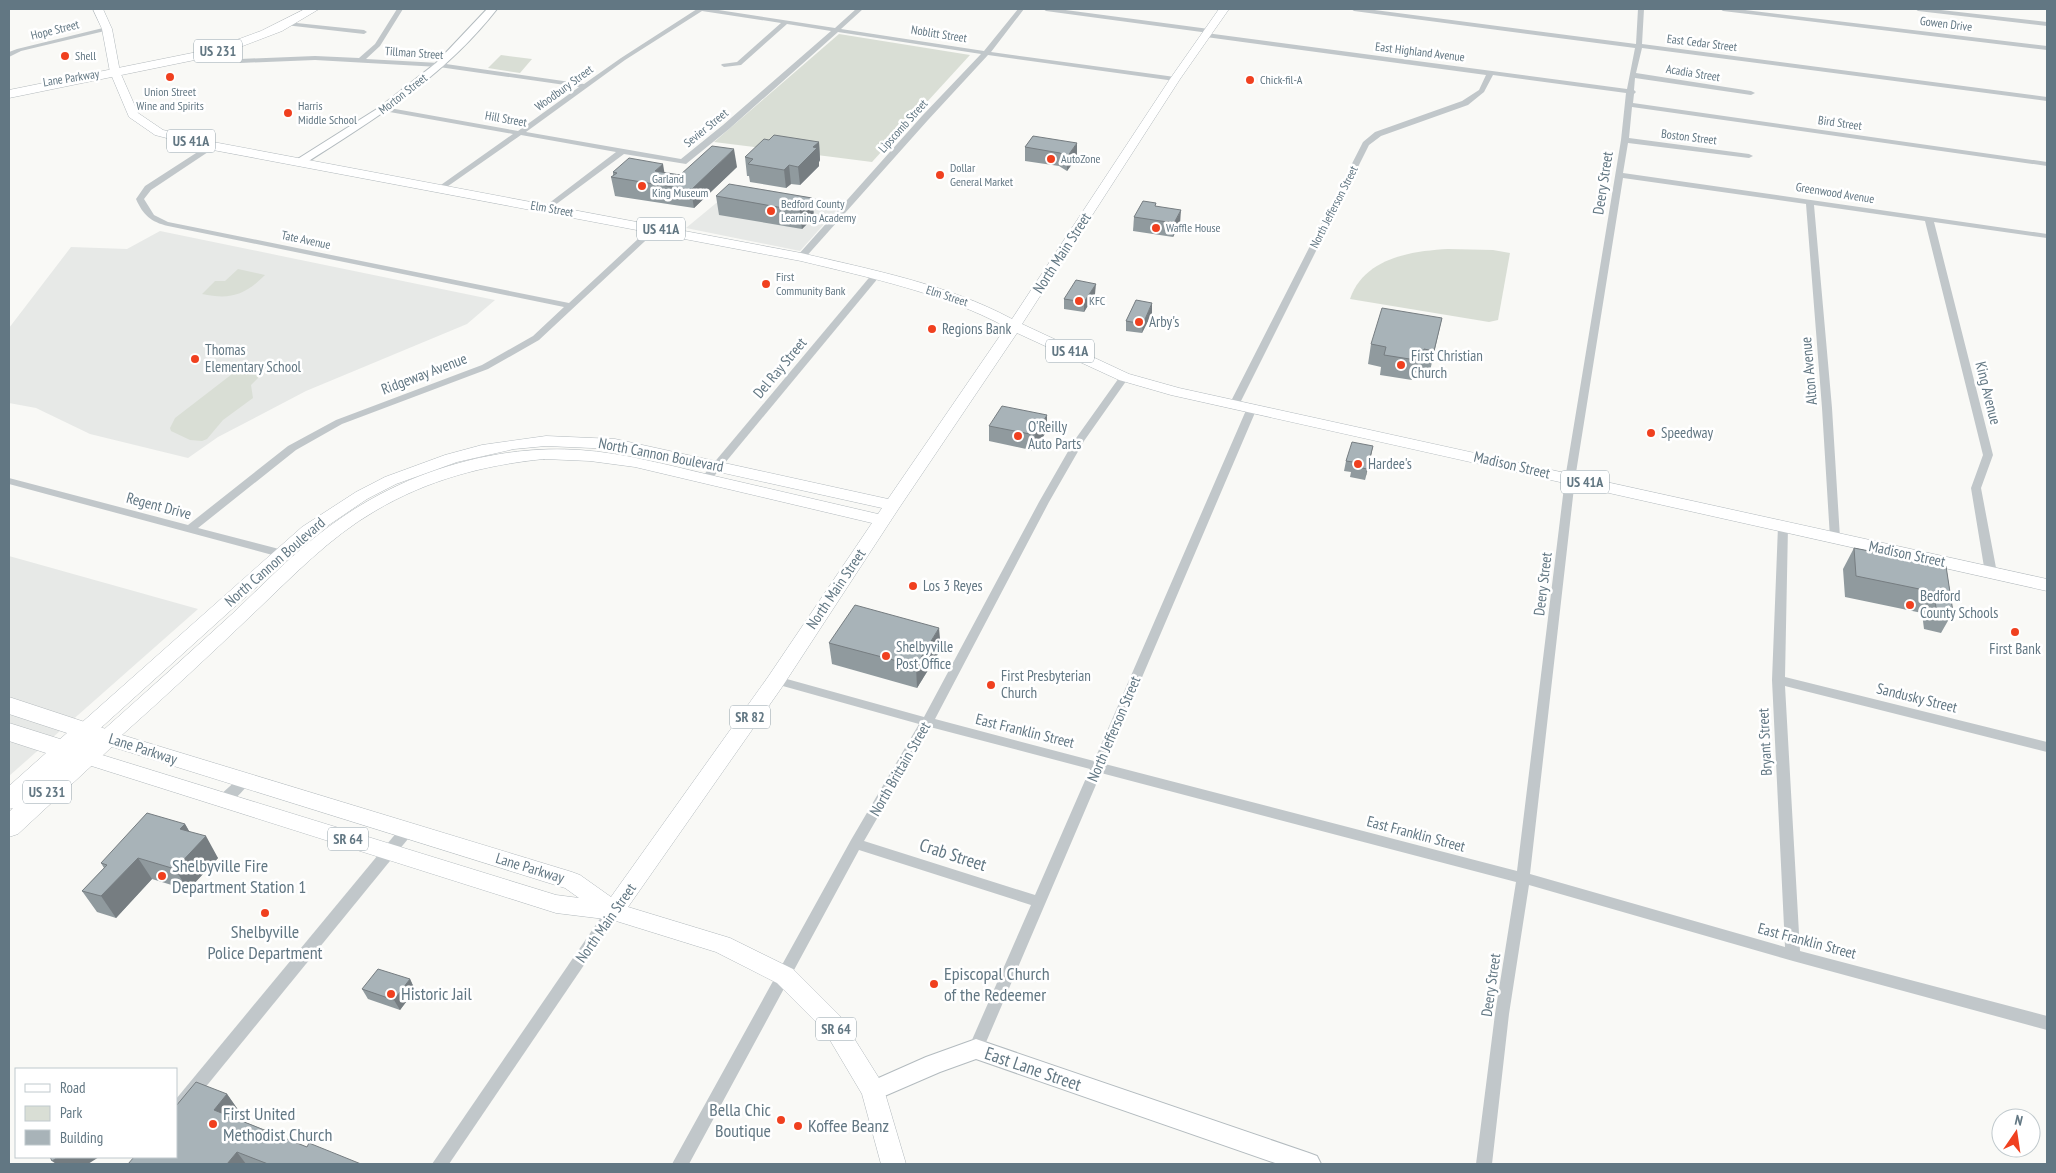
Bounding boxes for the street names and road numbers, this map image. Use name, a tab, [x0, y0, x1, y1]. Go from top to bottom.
street label: Gowen Drive	[1919, 13, 1973, 34]
street label: Hope Street	[29, 16, 81, 43]
street label: Noblitt Street	[910, 22, 969, 45]
street label: East Cedar Street	[1666, 31, 1739, 54]
street label: East Highland Avenue	[1374, 39, 1466, 64]
road number: US 231	[194, 40, 242, 62]
street label: Tillman Street	[384, 43, 445, 62]
street label: Woodbury Street	[532, 61, 596, 114]
street label: Acadia Street	[1665, 61, 1722, 84]
street label: Lane Parkway	[42, 66, 101, 89]
street label: Morton Street	[375, 70, 430, 117]
street label: Lipscomb Street	[875, 95, 931, 155]
street label: Sevier Street	[680, 105, 731, 150]
street label: Hill Street	[484, 107, 529, 130]
street label: Bird Street	[1817, 112, 1864, 133]
street label: Boston Street	[1660, 126, 1718, 147]
road number: US 41A	[167, 130, 215, 152]
street label: Deery Street	[1588, 150, 1617, 216]
street label: North Jefferson Street	[1306, 162, 1361, 250]
street label: Greenwood Avenue	[1795, 179, 1875, 206]
street label: Elm Street	[530, 197, 575, 220]
street label: North Main Street	[1028, 209, 1095, 297]
road number: US 41A	[637, 218, 685, 240]
street label: Tate Avenue	[280, 227, 332, 252]
street label: Elm Street	[924, 282, 971, 310]
street label: Del Ray Street	[749, 333, 810, 402]
street label: Alton Avenue	[1796, 336, 1821, 406]
road number: US 41A	[1046, 340, 1094, 362]
street label: Ridgeway Avenue	[378, 348, 469, 399]
street label: King Avenue	[1971, 359, 2005, 426]
street label: North Cannon Boulevard	[597, 433, 725, 476]
street label: Madison Street	[1472, 447, 1552, 483]
road number: US 41A	[1561, 471, 1609, 494]
street label: Regent Drive	[125, 488, 194, 523]
street label: North Cannon Boulevard	[221, 513, 329, 610]
street label: Madison Street	[1867, 536, 1947, 571]
street label: North Main Street	[802, 545, 869, 632]
street label: Deery Street	[1529, 551, 1556, 617]
street label: North Jefferson Street	[1083, 673, 1144, 785]
street label: Sandusky Street	[1875, 678, 1959, 717]
road number: SR 82	[730, 706, 770, 729]
street label: Bryant Street	[1753, 708, 1776, 776]
street label: East Franklin Street	[974, 709, 1076, 752]
street label: North Brittain Street	[865, 718, 934, 819]
street label: Lane Parkway	[107, 729, 180, 769]
road number: US 231	[23, 780, 71, 804]
street label: East Franklin Street	[1365, 811, 1467, 856]
road number: SR 64	[328, 828, 368, 851]
street label: Crab Street	[917, 833, 990, 876]
street label: Lane Parkway	[494, 848, 567, 887]
street label: North Main Street	[571, 879, 640, 966]
street label: East Franklin Street	[1756, 918, 1858, 963]
street label: Deery Street	[1477, 952, 1504, 1018]
road number: SR 64	[816, 1018, 856, 1040]
street label: East Lane Street	[982, 1041, 1085, 1096]

